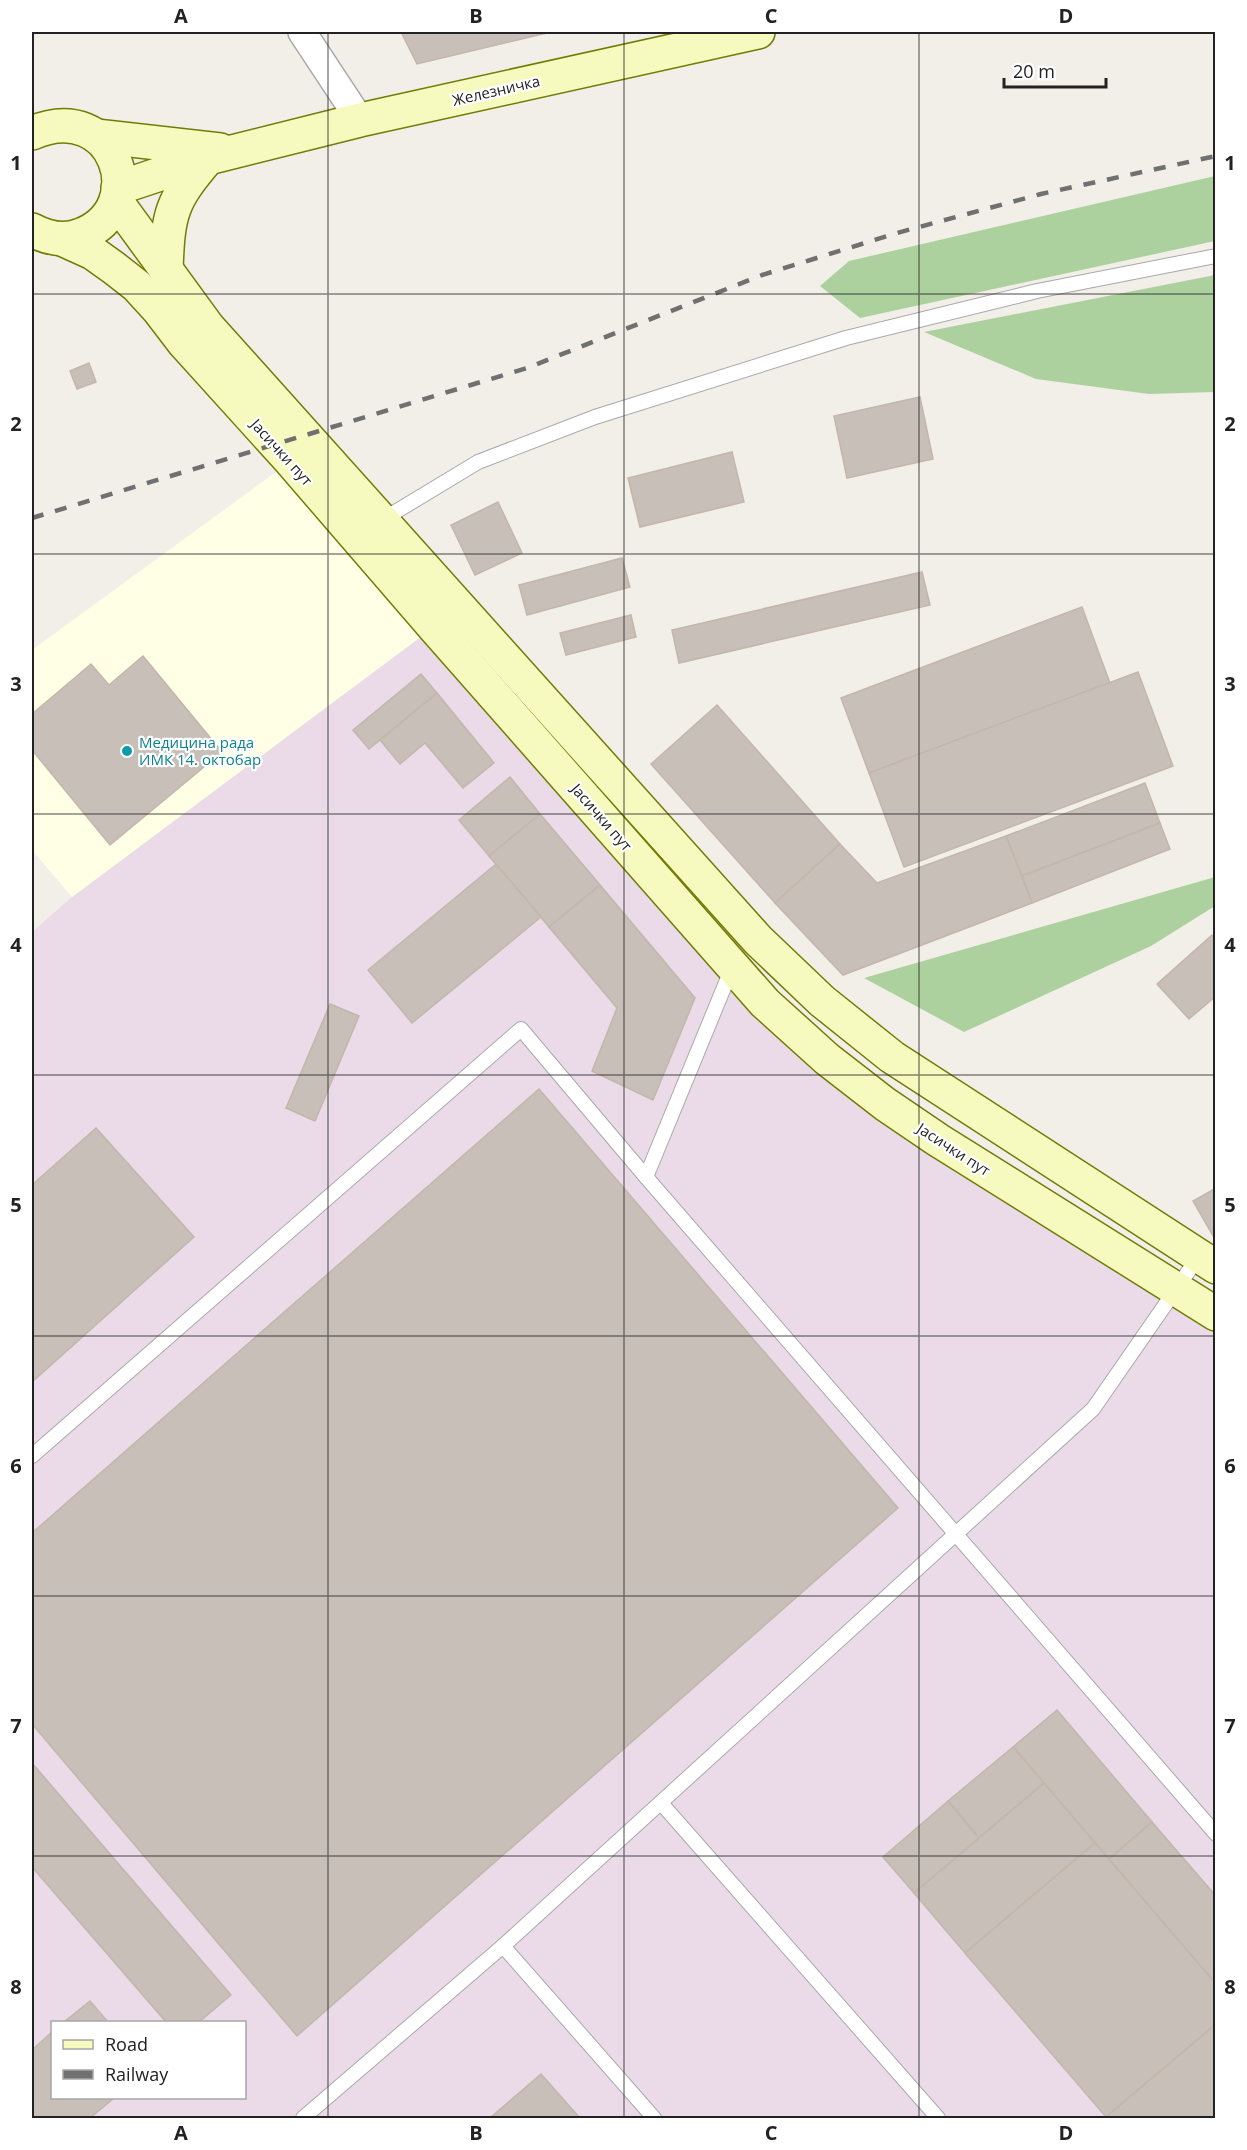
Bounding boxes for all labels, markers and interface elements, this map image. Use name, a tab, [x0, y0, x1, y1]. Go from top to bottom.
text: A	[174, 2, 188, 29]
text: B	[469, 2, 483, 29]
text: C	[765, 2, 778, 29]
text: D	[1059, 2, 1073, 29]
scale bar	[1004, 51, 1106, 89]
text: 20 m	[1013, 59, 1055, 83]
street label: Железничка	[450, 70, 542, 110]
text: 1	[10, 149, 22, 176]
text: 1	[1224, 149, 1236, 176]
text: 2	[10, 410, 22, 437]
text: 2	[1224, 410, 1236, 437]
street label: Јасички пут	[245, 413, 317, 490]
text: 3	[10, 670, 22, 697]
text: 3	[1224, 670, 1236, 697]
place label: Медицина рада ИМК 14. октобар	[139, 732, 261, 769]
marker: Медицина рада ИМК 14. октобар	[120, 744, 134, 758]
street label: Јасички пут	[566, 778, 637, 855]
text: 4	[10, 931, 22, 958]
text: 4	[1224, 931, 1236, 958]
street label: Јасички пут	[912, 1117, 994, 1180]
text: 5	[10, 1191, 22, 1218]
text: 5	[1224, 1191, 1236, 1218]
text: 6	[10, 1452, 22, 1479]
text: 6	[1224, 1452, 1236, 1479]
text: 7	[10, 1712, 22, 1739]
text: 7	[1224, 1712, 1236, 1739]
text: 8	[10, 1973, 22, 2000]
text: 8	[1224, 1973, 1236, 2000]
legend	[51, 2021, 246, 2099]
text: Road	[105, 2032, 148, 2056]
text: Railway	[105, 2062, 169, 2086]
text: A	[174, 2119, 188, 2146]
text: B	[469, 2119, 483, 2146]
text: C	[765, 2119, 778, 2146]
text: D	[1059, 2119, 1073, 2146]

